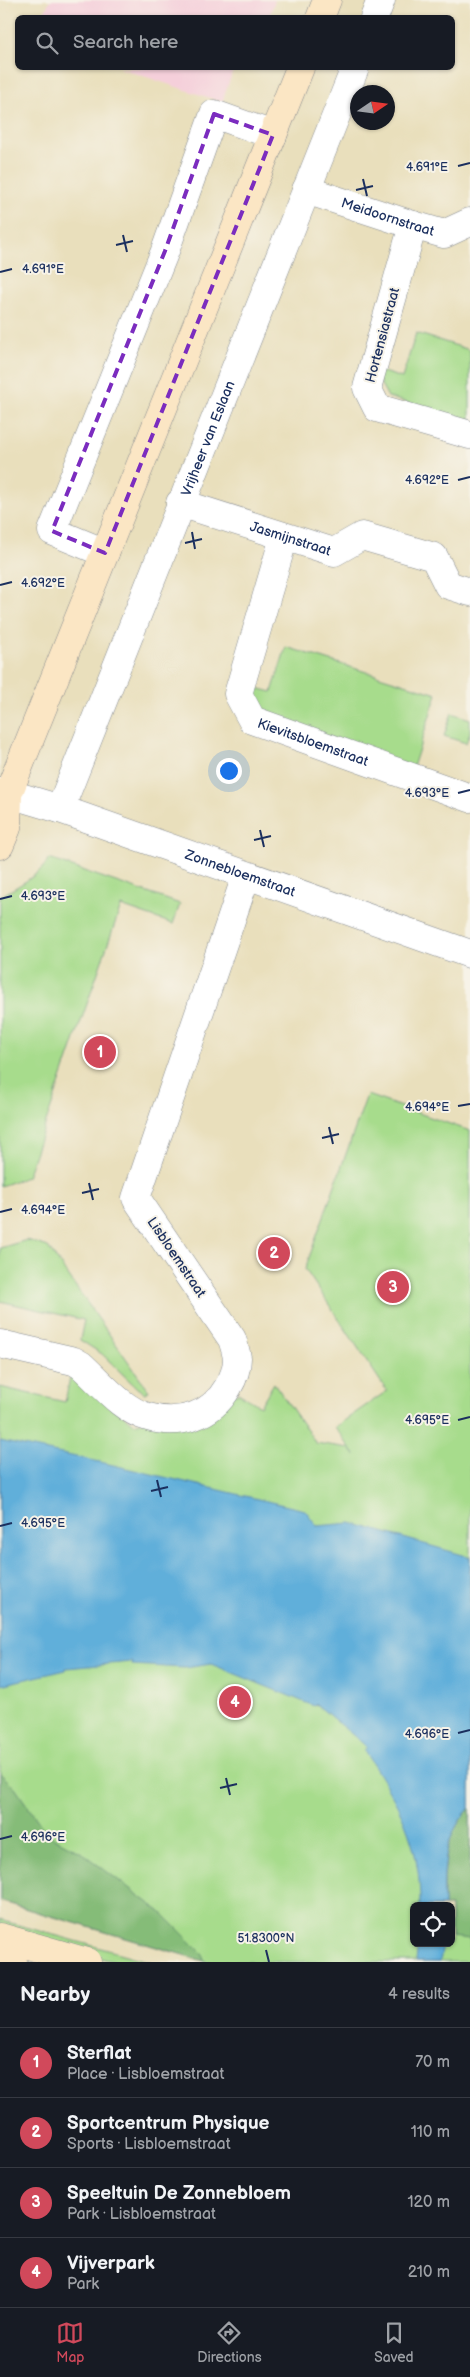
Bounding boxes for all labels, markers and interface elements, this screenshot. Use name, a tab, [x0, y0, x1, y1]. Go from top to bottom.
search box	[15, 15, 455, 70]
icon: search	[33, 29, 61, 57]
text: Search here	[73, 31, 178, 54]
north arrow	[350, 85, 395, 130]
text: 4.691°E	[406, 160, 448, 175]
street label: Meidoornstraat	[339, 194, 437, 240]
text: 4.691°E	[22, 262, 64, 277]
street label: Hortensiastraat	[362, 285, 404, 385]
street label: Vrijheer van Eslaan	[177, 378, 239, 499]
text: 4.692°E	[405, 473, 449, 488]
street label: Jasmijnstraat	[248, 518, 334, 560]
text: 4.692°E	[21, 576, 65, 591]
street label: Kievitsbloemstraat	[255, 715, 371, 770]
your location	[216, 758, 242, 784]
text: 4.693°E	[405, 786, 449, 801]
street label: Zonnebloemstraat	[182, 846, 298, 901]
text: 4.693°E	[21, 889, 65, 904]
pin: 1	[84, 1033, 116, 1071]
text: 4.694°E	[405, 1100, 449, 1115]
text: 4.694°E	[21, 1203, 65, 1218]
street label: Lisbloemstraat	[143, 1214, 210, 1301]
pin: 2	[258, 1234, 290, 1272]
pin: 3	[377, 1268, 409, 1306]
text: 4.695°E	[405, 1413, 449, 1428]
text: 4.695°E	[21, 1516, 65, 1531]
pin: 4	[219, 1683, 251, 1721]
text: 4.696°E	[405, 1727, 449, 1742]
text: 4.696°E	[21, 1830, 65, 1845]
map controls	[410, 1902, 455, 1947]
button: locate	[410, 1902, 455, 1947]
text: 51.8300°N	[238, 1931, 294, 1946]
text: Nearby	[20, 1982, 90, 2007]
text: 4 results	[388, 1985, 450, 2004]
text: Sterflat	[67, 2042, 131, 2065]
text: 1	[33, 2053, 39, 2072]
text: 70 m	[415, 2053, 450, 2072]
text: Place · Lisbloemstraat	[67, 2065, 224, 2084]
text: Sportcentrum Physique	[67, 2112, 270, 2135]
text: 2	[31, 2123, 41, 2142]
text: 110 m	[411, 2123, 450, 2142]
text: Sports · Lisbloemstraat	[67, 2135, 231, 2154]
text: Speeltuin De Zonnebloem	[67, 2182, 291, 2205]
text: 3	[31, 2193, 41, 2212]
text: 120 m	[407, 2193, 450, 2212]
text: Park · Lisbloemstraat	[67, 2205, 216, 2224]
text: Vijverpark	[67, 2252, 155, 2275]
text: 4	[31, 2263, 41, 2282]
text: 210 m	[408, 2263, 450, 2282]
text: Park	[67, 2275, 99, 2294]
tab: Map	[56, 2319, 85, 2366]
tab: Directions	[197, 2319, 262, 2366]
tab: Saved	[374, 2319, 414, 2366]

